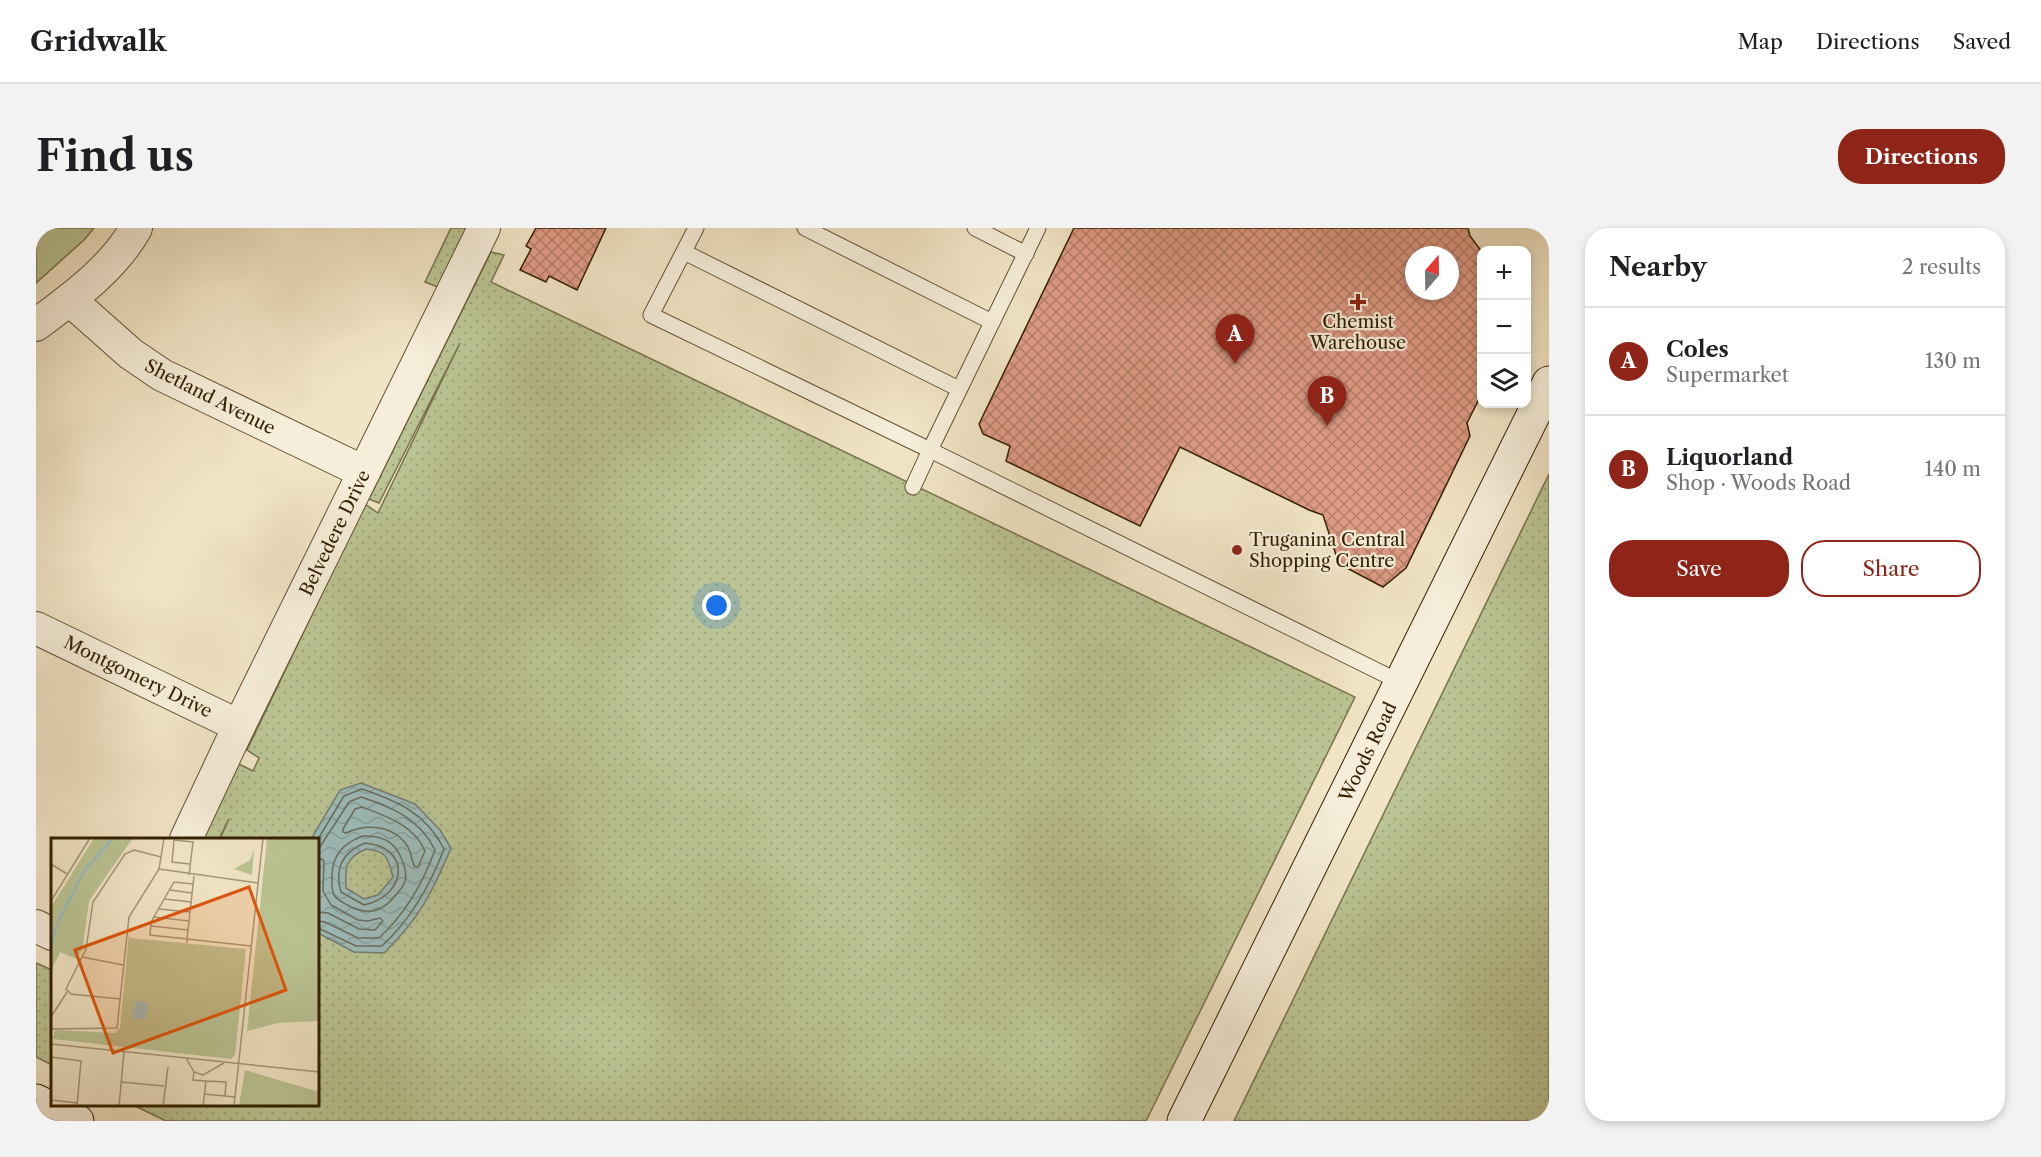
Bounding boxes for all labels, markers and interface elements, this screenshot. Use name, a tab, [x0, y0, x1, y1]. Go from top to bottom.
text: Gridwalk	[30, 24, 166, 58]
text: Map	[1738, 29, 1783, 54]
text: Directions	[1816, 29, 1920, 54]
text: Saved	[1953, 29, 2011, 54]
button: Directions	[1838, 129, 2005, 184]
text: Find us	[36, 130, 194, 182]
north arrow	[1405, 246, 1459, 300]
map controls	[1477, 246, 1531, 408]
button: +	[1477, 246, 1531, 300]
text: Nearby	[1609, 251, 1707, 283]
text: 2 results	[1902, 255, 1981, 279]
marker: Chemist Warehouse	[1351, 295, 1365, 309]
button: −	[1477, 300, 1531, 354]
place label: Chemist Warehouse	[1309, 311, 1406, 354]
pin: A	[1216, 314, 1254, 364]
text: Coles	[1666, 336, 1729, 363]
text: A	[1621, 349, 1636, 373]
text: 130 m	[1925, 349, 1981, 373]
button: layers	[1477, 354, 1531, 408]
street label: Shetland Avenue	[141, 355, 279, 439]
text: Supermarket	[1666, 363, 1789, 387]
pin: B	[1308, 376, 1346, 426]
text: Liquorland	[1666, 444, 1793, 471]
text: B	[1621, 457, 1636, 481]
text: 140 m	[1924, 457, 1981, 481]
street label: Belvedere Drive	[295, 467, 375, 599]
text: Shop · Woods Road	[1666, 471, 1851, 495]
place label: Truganina Central Shopping Centre	[1249, 529, 1405, 572]
button: Save	[1609, 540, 1789, 597]
button: Share	[1801, 540, 1981, 597]
marker: Truganina Central Shopping Centre	[1230, 543, 1244, 557]
your location	[702, 591, 731, 620]
street label: Montgomery Drive	[60, 632, 216, 722]
street label: Woods Road	[1334, 698, 1402, 806]
inset map	[51, 838, 320, 1106]

